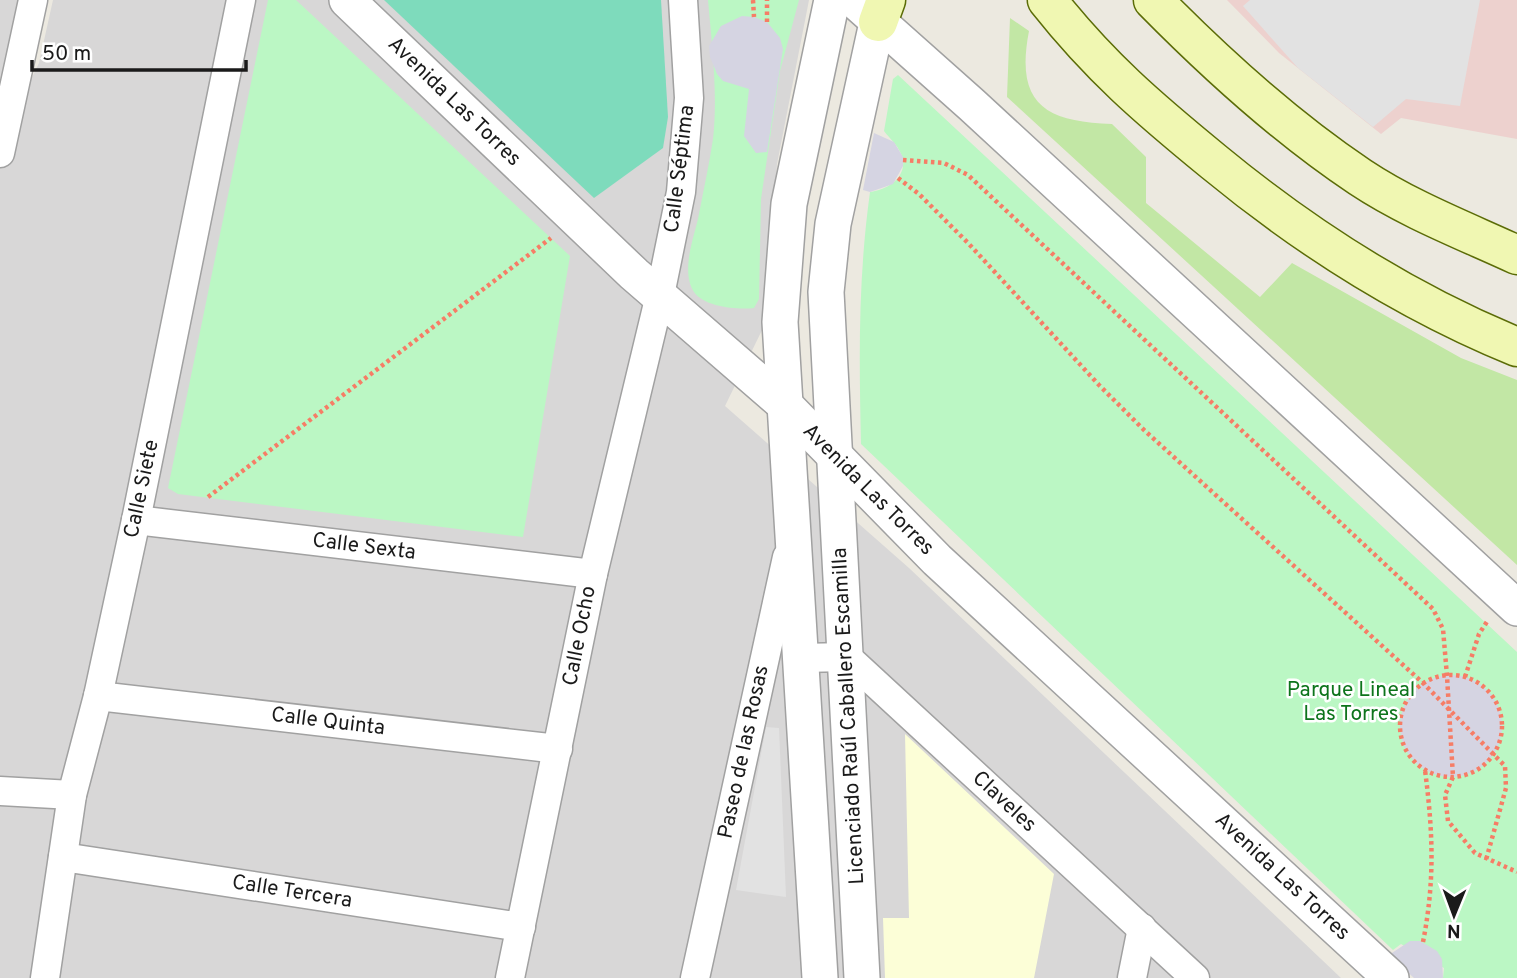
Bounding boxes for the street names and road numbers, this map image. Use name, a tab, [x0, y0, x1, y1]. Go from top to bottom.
street label: Avenida Las Torres	[381, 31, 527, 173]
street label: Calle Séptima	[659, 103, 701, 235]
street label: Avenida Las Torres	[796, 418, 940, 562]
street label: Calle Siete	[118, 437, 166, 541]
street label: Calle Sexta	[311, 527, 417, 567]
street label: Licenciado Raúl Caballero Escamilla	[827, 547, 871, 885]
street label: Calle Ocho	[557, 584, 603, 688]
street label: Paseo de las Rosas	[712, 663, 776, 841]
street label: Calle Quinta	[269, 702, 387, 742]
street label: Claveles	[966, 765, 1042, 839]
street label: Avenida Las Torres	[1209, 807, 1355, 947]
street label: Calle Tercera	[230, 869, 354, 915]

